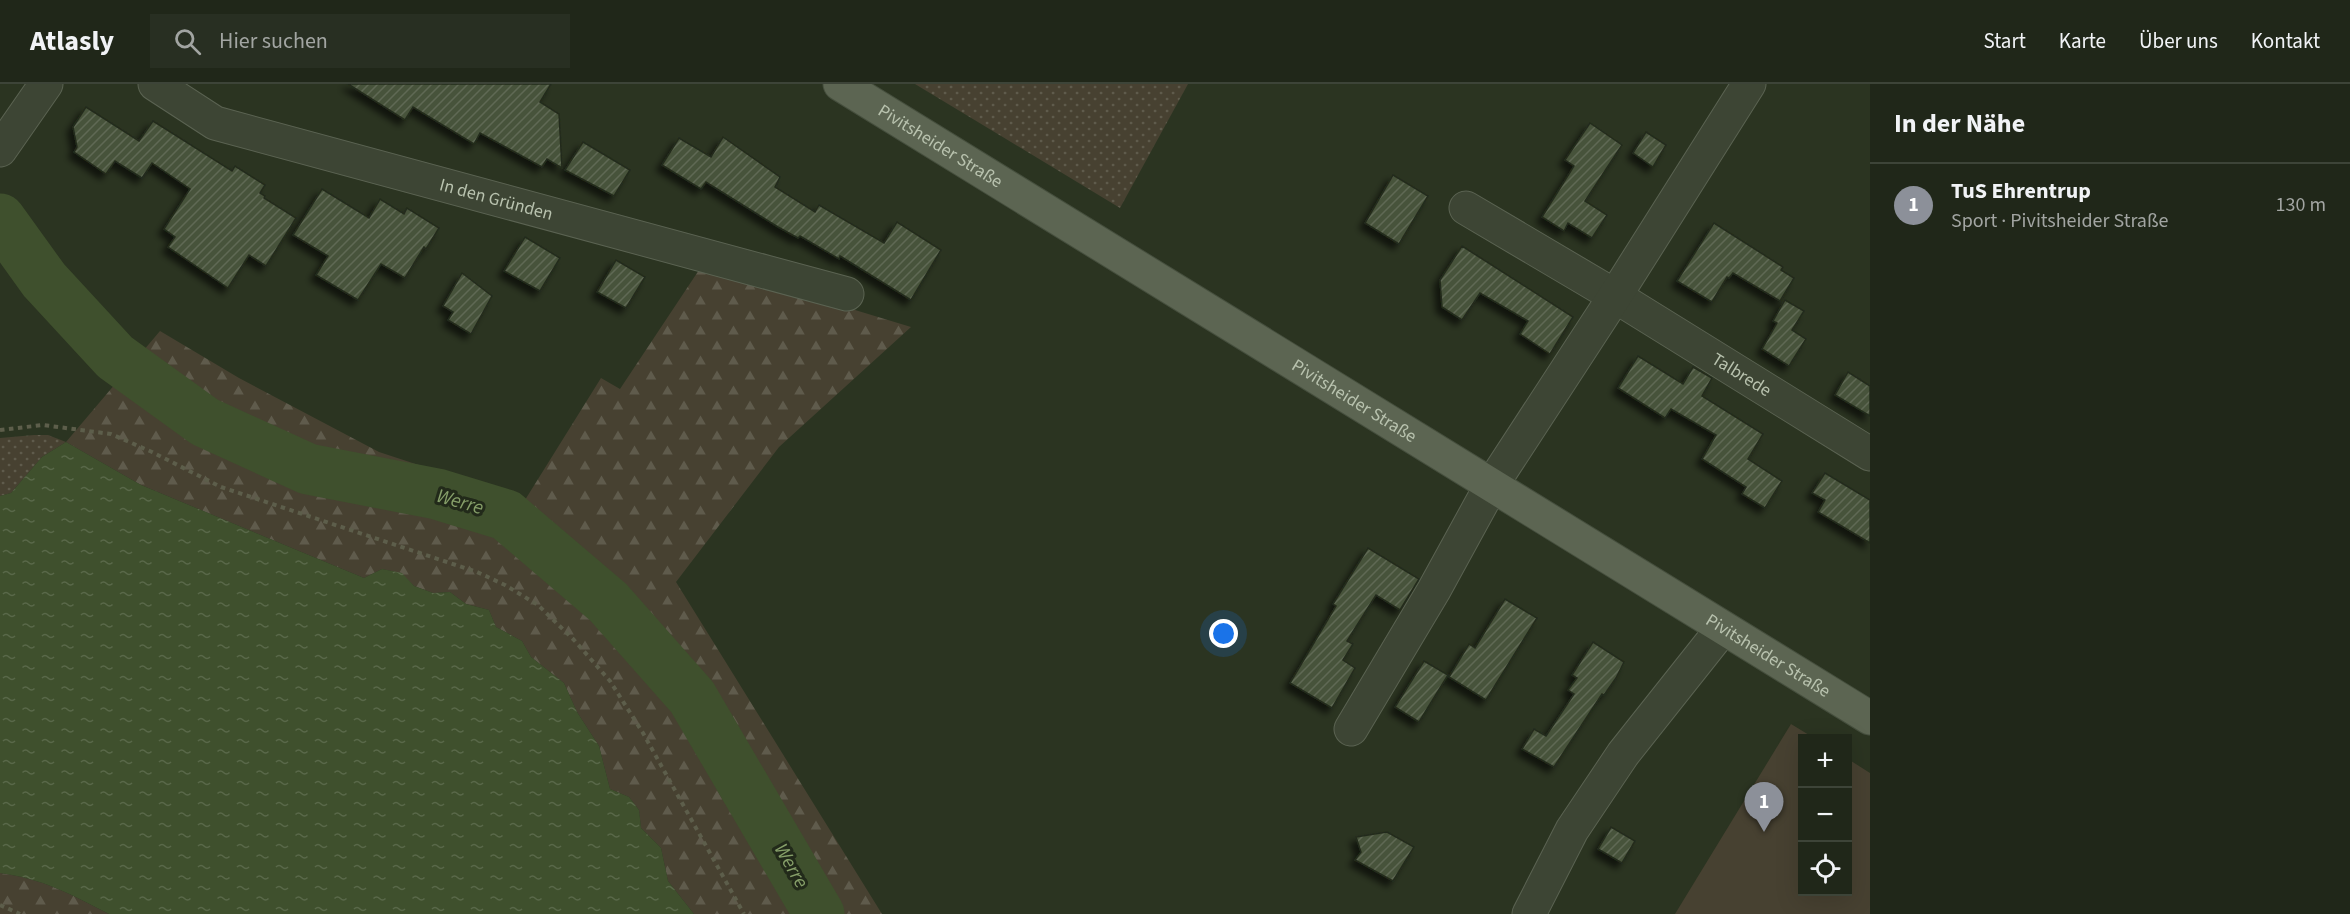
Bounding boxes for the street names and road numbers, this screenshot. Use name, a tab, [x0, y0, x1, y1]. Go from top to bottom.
street label: Pivitsheider Straße	[873, 98, 1008, 194]
street label: In den Gründen	[437, 172, 556, 226]
street label: Talbrede	[1707, 346, 1776, 402]
street label: Pivitsheider Straße	[1287, 353, 1422, 449]
street label: Pivitsheider Straße	[1701, 607, 1835, 703]

